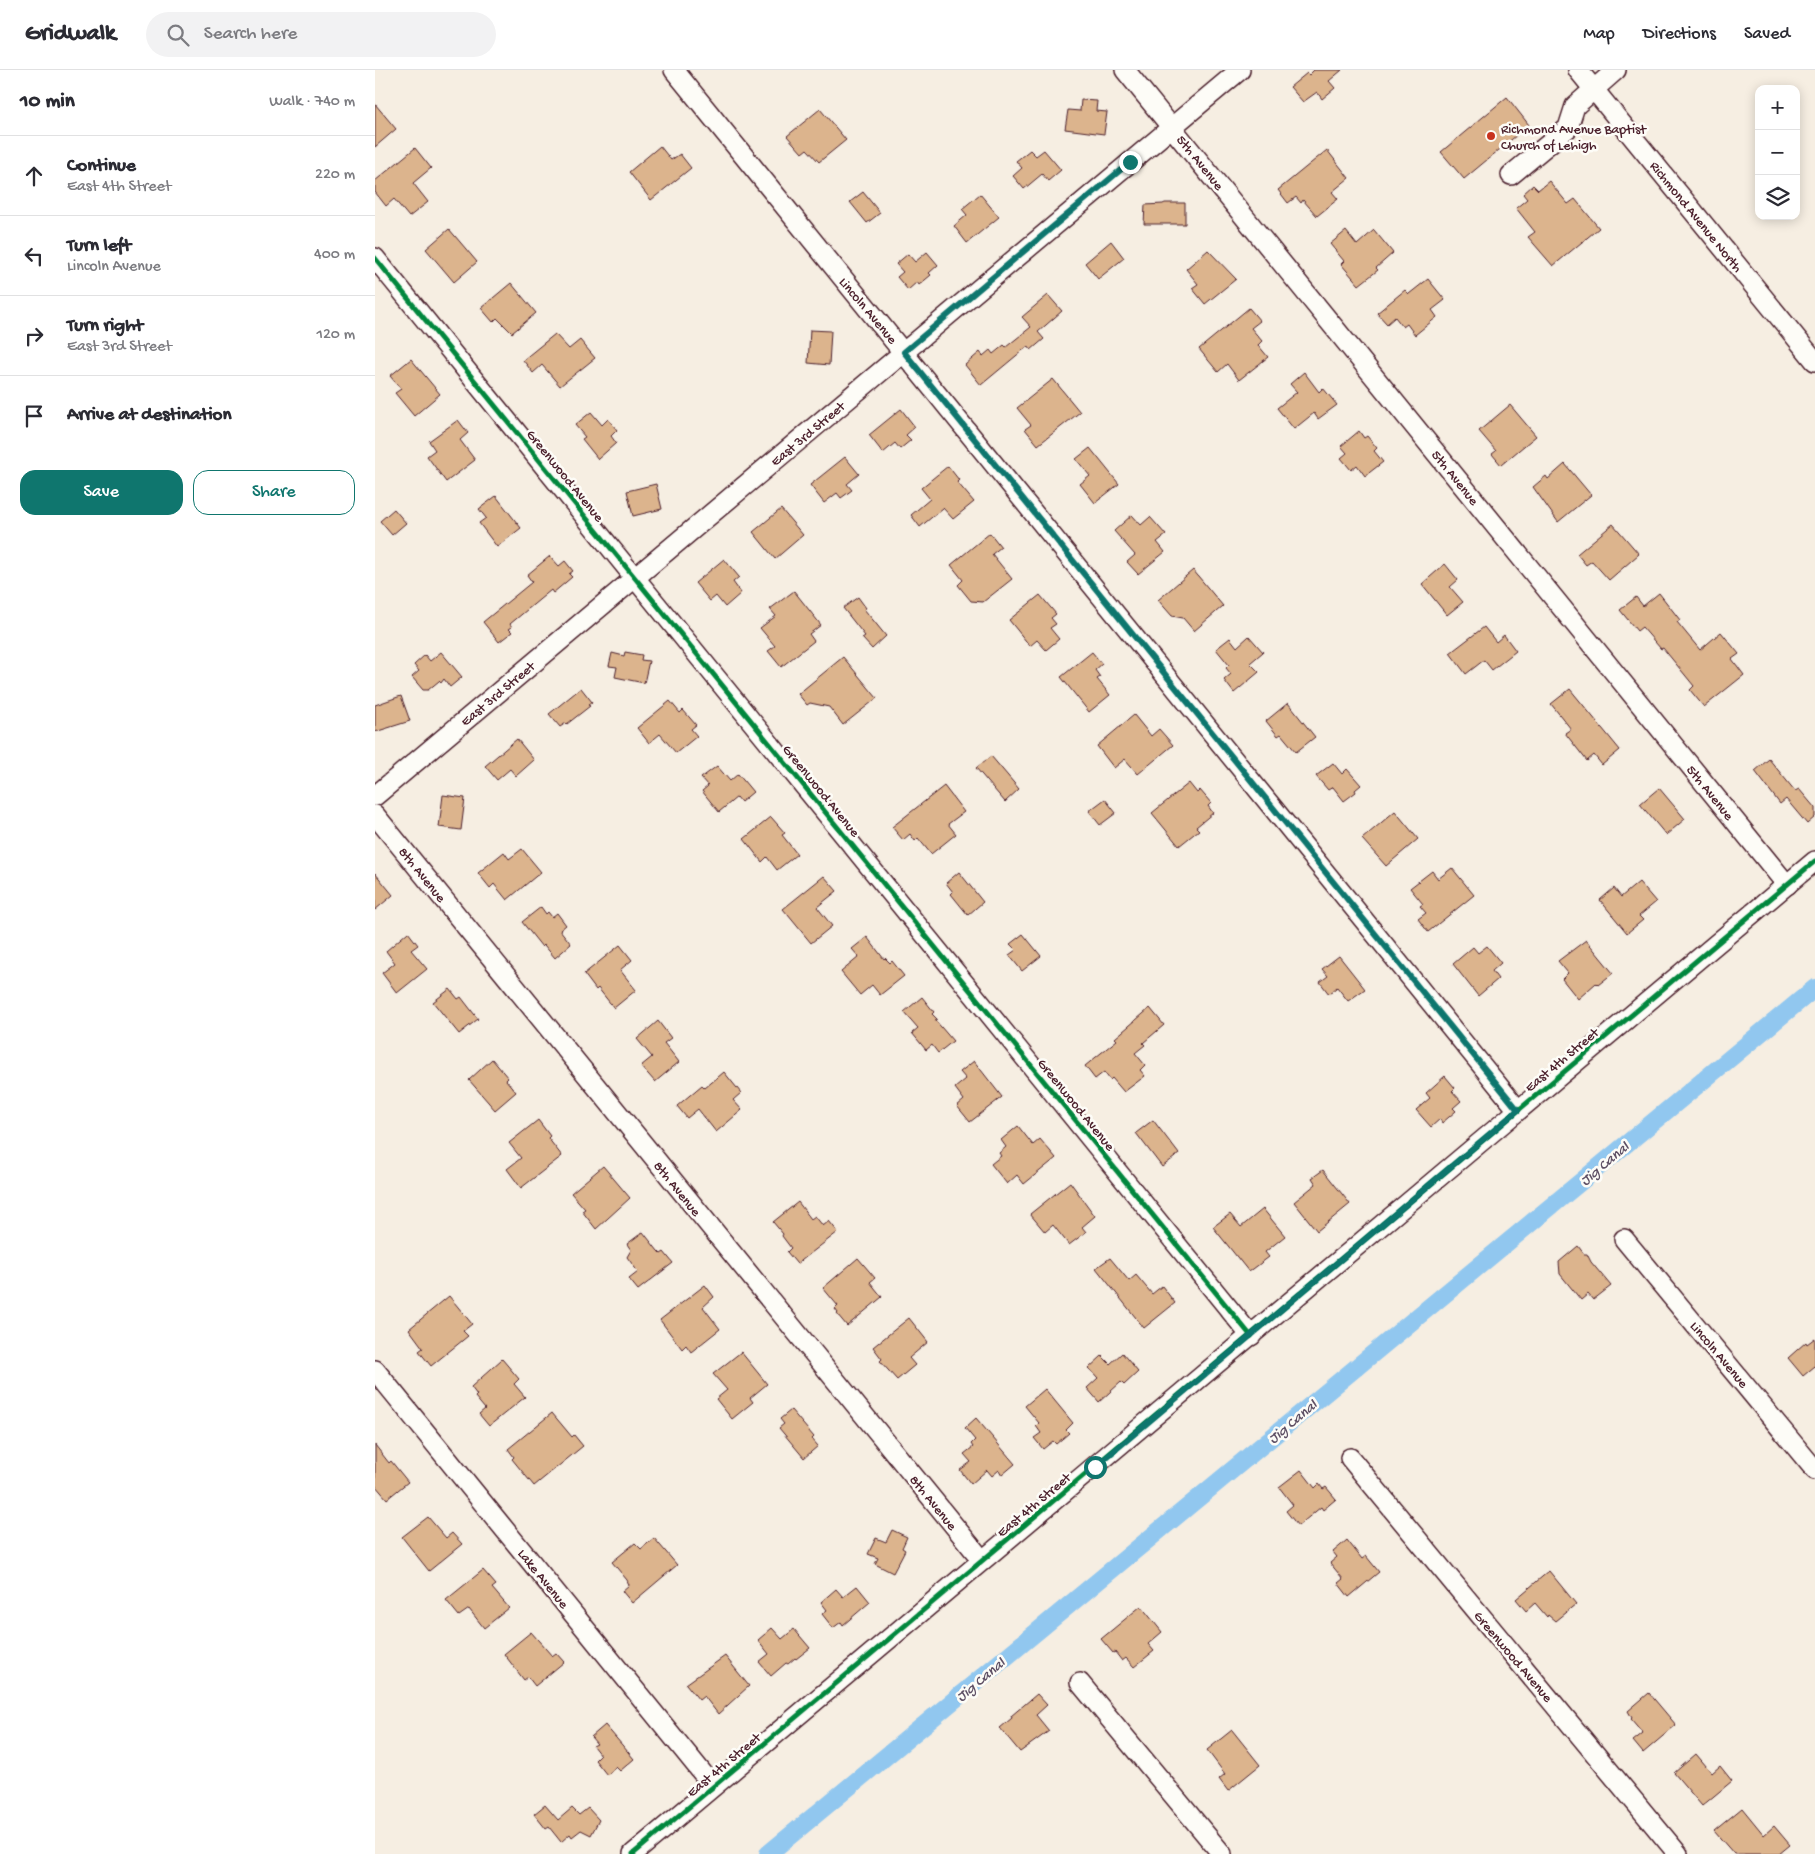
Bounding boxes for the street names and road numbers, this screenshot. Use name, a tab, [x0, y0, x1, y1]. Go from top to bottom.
street label: 5th Avenue	[1172, 133, 1227, 195]
street label: Richmond Avenue North	[1645, 159, 1745, 277]
street label: Lincoln Avenue	[834, 275, 900, 349]
street label: East 3rd Street	[768, 398, 850, 471]
street label: Greenwood Avenue	[522, 427, 607, 527]
street label: 5th Avenue	[1427, 448, 1482, 510]
street label: East 3rd Street	[458, 658, 540, 731]
street label: Greenwood Avenue	[778, 742, 863, 842]
street label: 5th Avenue	[1682, 763, 1737, 825]
street label: 8th Avenue	[394, 844, 449, 907]
street label: East 4th Street	[1522, 1024, 1604, 1097]
street label: Greenwood Avenue	[1033, 1056, 1118, 1156]
street label: 8th Avenue	[649, 1158, 704, 1221]
street label: Lincoln Avenue	[1685, 1319, 1751, 1393]
street label: East 4th Street	[994, 1469, 1076, 1542]
street label: 8th Avenue	[905, 1472, 960, 1535]
street label: Lake Avenue	[513, 1546, 572, 1613]
street label: Greenwood Avenue	[1469, 1609, 1556, 1707]
street label: East 4th Street	[684, 1729, 766, 1802]

